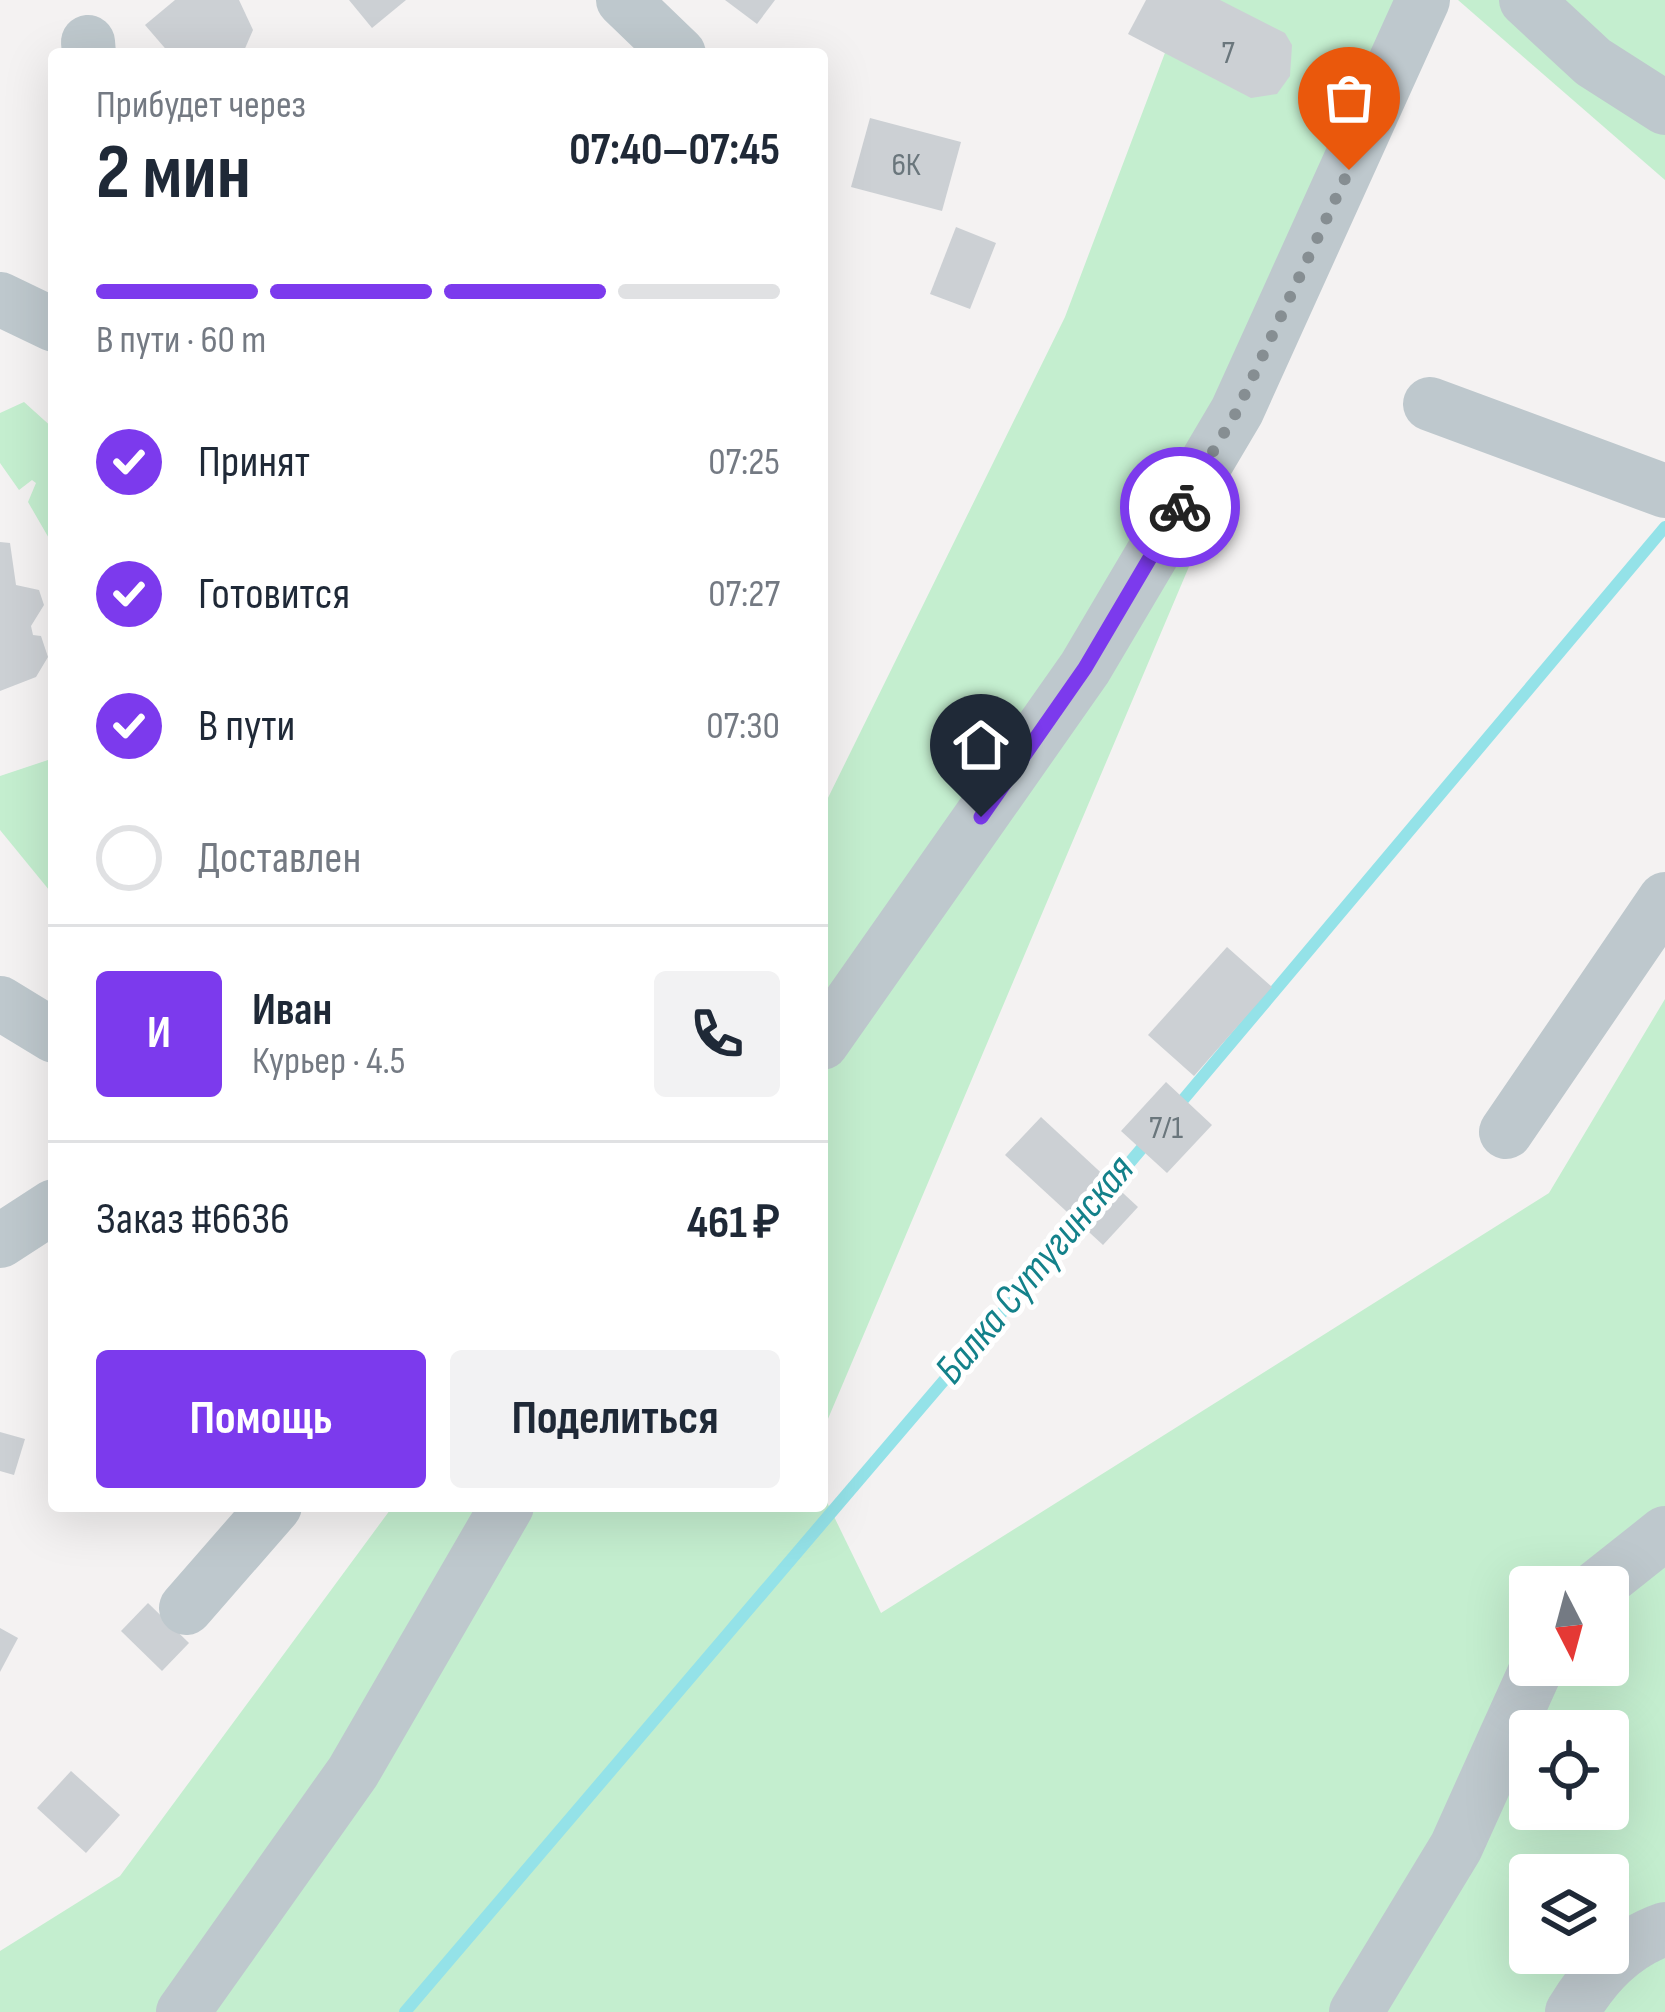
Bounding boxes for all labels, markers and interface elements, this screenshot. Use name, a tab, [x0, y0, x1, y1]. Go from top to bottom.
house number: 7	[1221, 33, 1235, 73]
pin	[1298, 47, 1400, 170]
icon: bag	[1316, 65, 1382, 131]
text: Прибудет через	[96, 82, 306, 129]
text: 07:40–07:45	[569, 123, 780, 178]
text: 2 мин	[96, 127, 251, 220]
house number: 6К	[891, 145, 921, 185]
text: В пути · 60 m	[96, 317, 266, 364]
icon: check	[96, 429, 162, 495]
text: Принят	[198, 435, 310, 490]
text: 07:25	[708, 439, 780, 486]
courier	[1120, 447, 1240, 567]
icon: bike	[1147, 474, 1213, 540]
icon: check	[96, 561, 162, 627]
text: Готовится	[198, 567, 350, 622]
text: 07:27	[708, 571, 780, 618]
icon: check	[96, 693, 162, 759]
pin	[930, 694, 1032, 817]
text: В пути	[198, 699, 295, 754]
text: 07:30	[706, 703, 780, 750]
icon: home	[948, 712, 1014, 778]
text: Доставлен	[198, 831, 361, 886]
button: phone	[654, 971, 780, 1097]
text: Иван	[252, 983, 332, 1038]
text: И	[147, 1006, 171, 1061]
text: Курьер · 4.5	[252, 1038, 405, 1085]
house number: 7/1	[1149, 1108, 1184, 1148]
water label: Балка Сутугинская	[925, 1145, 1145, 1395]
text: Заказ #6636	[96, 1192, 290, 1247]
text: 461 ₽	[687, 1196, 780, 1251]
button: Помощь	[96, 1350, 426, 1488]
button: Поделиться	[450, 1350, 780, 1488]
north arrow	[1509, 1566, 1629, 1686]
map controls	[1509, 1566, 1629, 1974]
button: locate	[1509, 1710, 1629, 1830]
button: layers	[1509, 1854, 1629, 1974]

